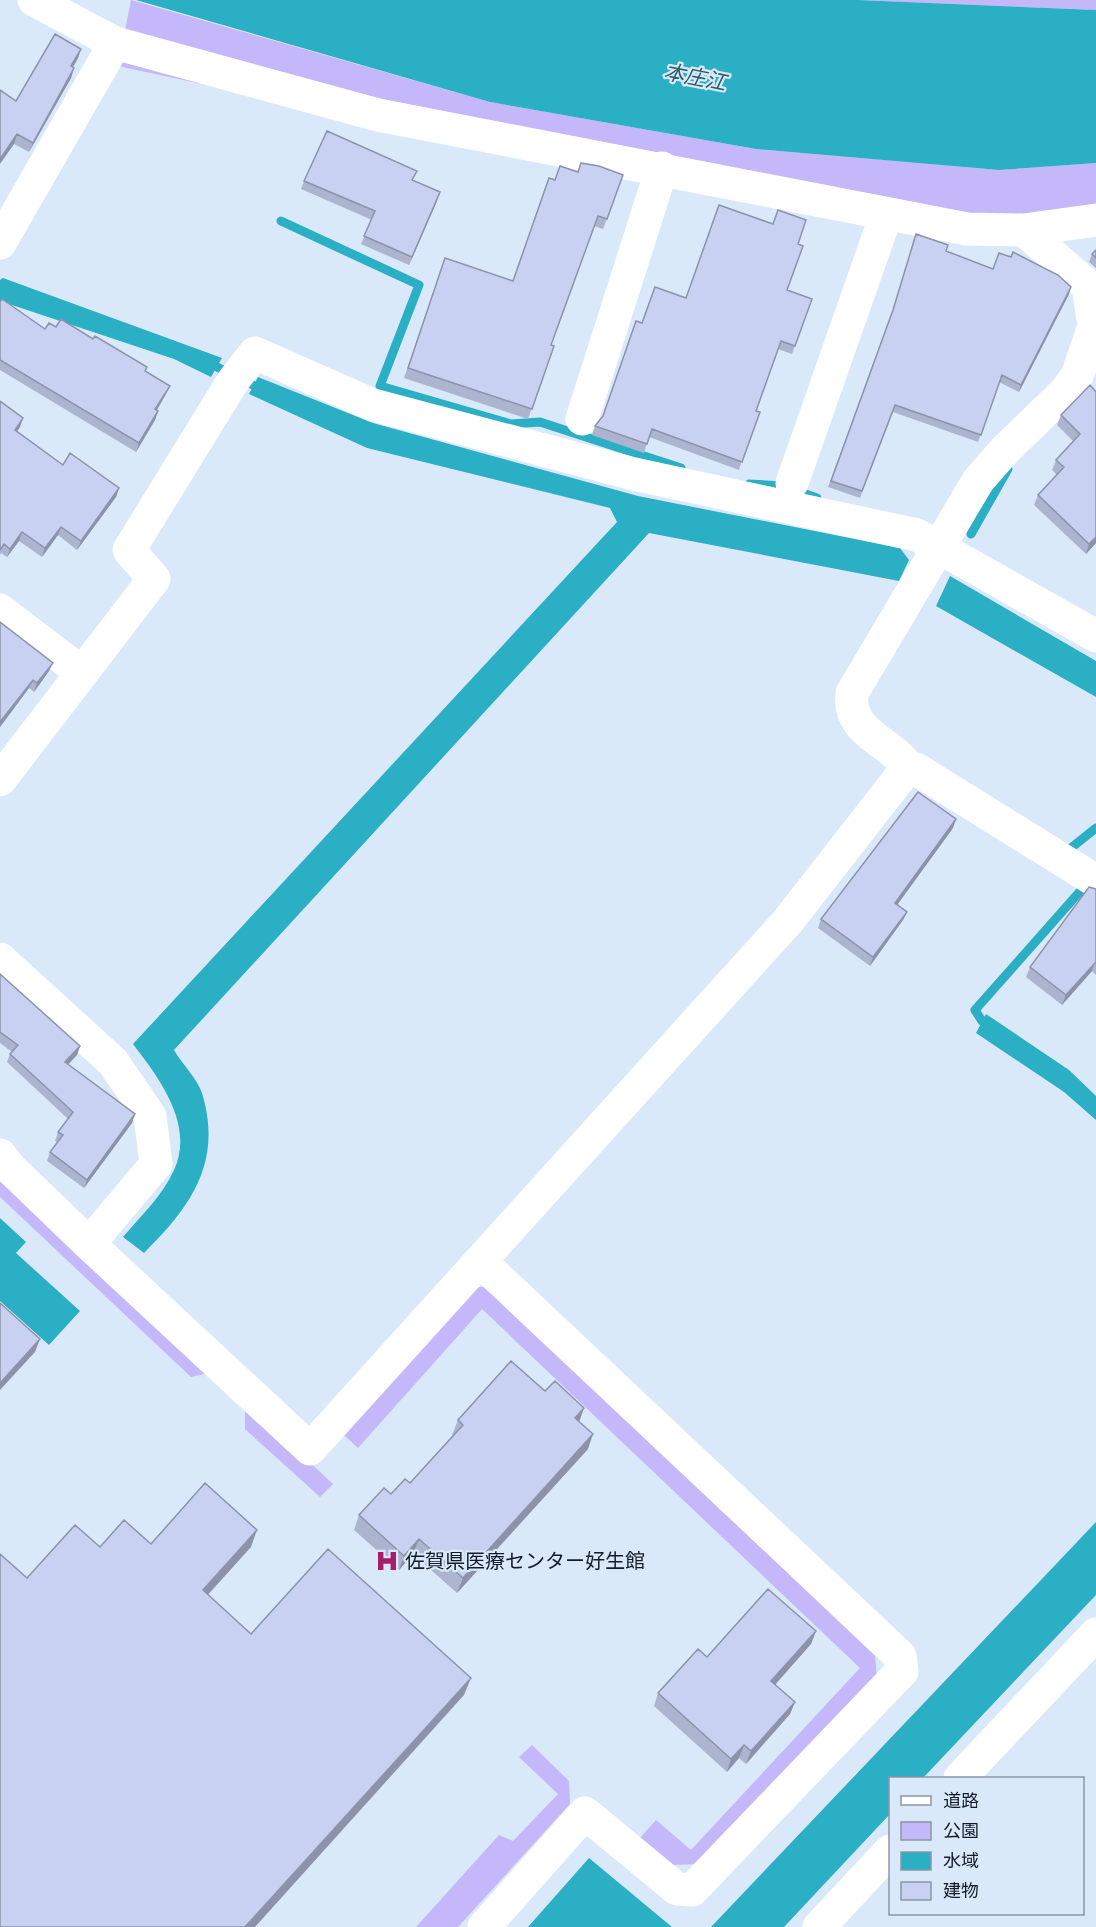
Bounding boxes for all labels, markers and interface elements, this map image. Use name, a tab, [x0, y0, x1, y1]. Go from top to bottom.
water label: 本庄江	[662, 60, 730, 95]
hospital icon: 佐賀県医療センター好生館	[374, 1548, 400, 1574]
place label: 佐賀県医療センター好生館	[405, 1550, 645, 1572]
legend	[889, 1777, 1084, 1915]
text: 道路	[943, 1791, 979, 1811]
text: 公園	[943, 1821, 979, 1841]
text: 水域	[943, 1851, 979, 1871]
text: 建物	[943, 1881, 979, 1901]

